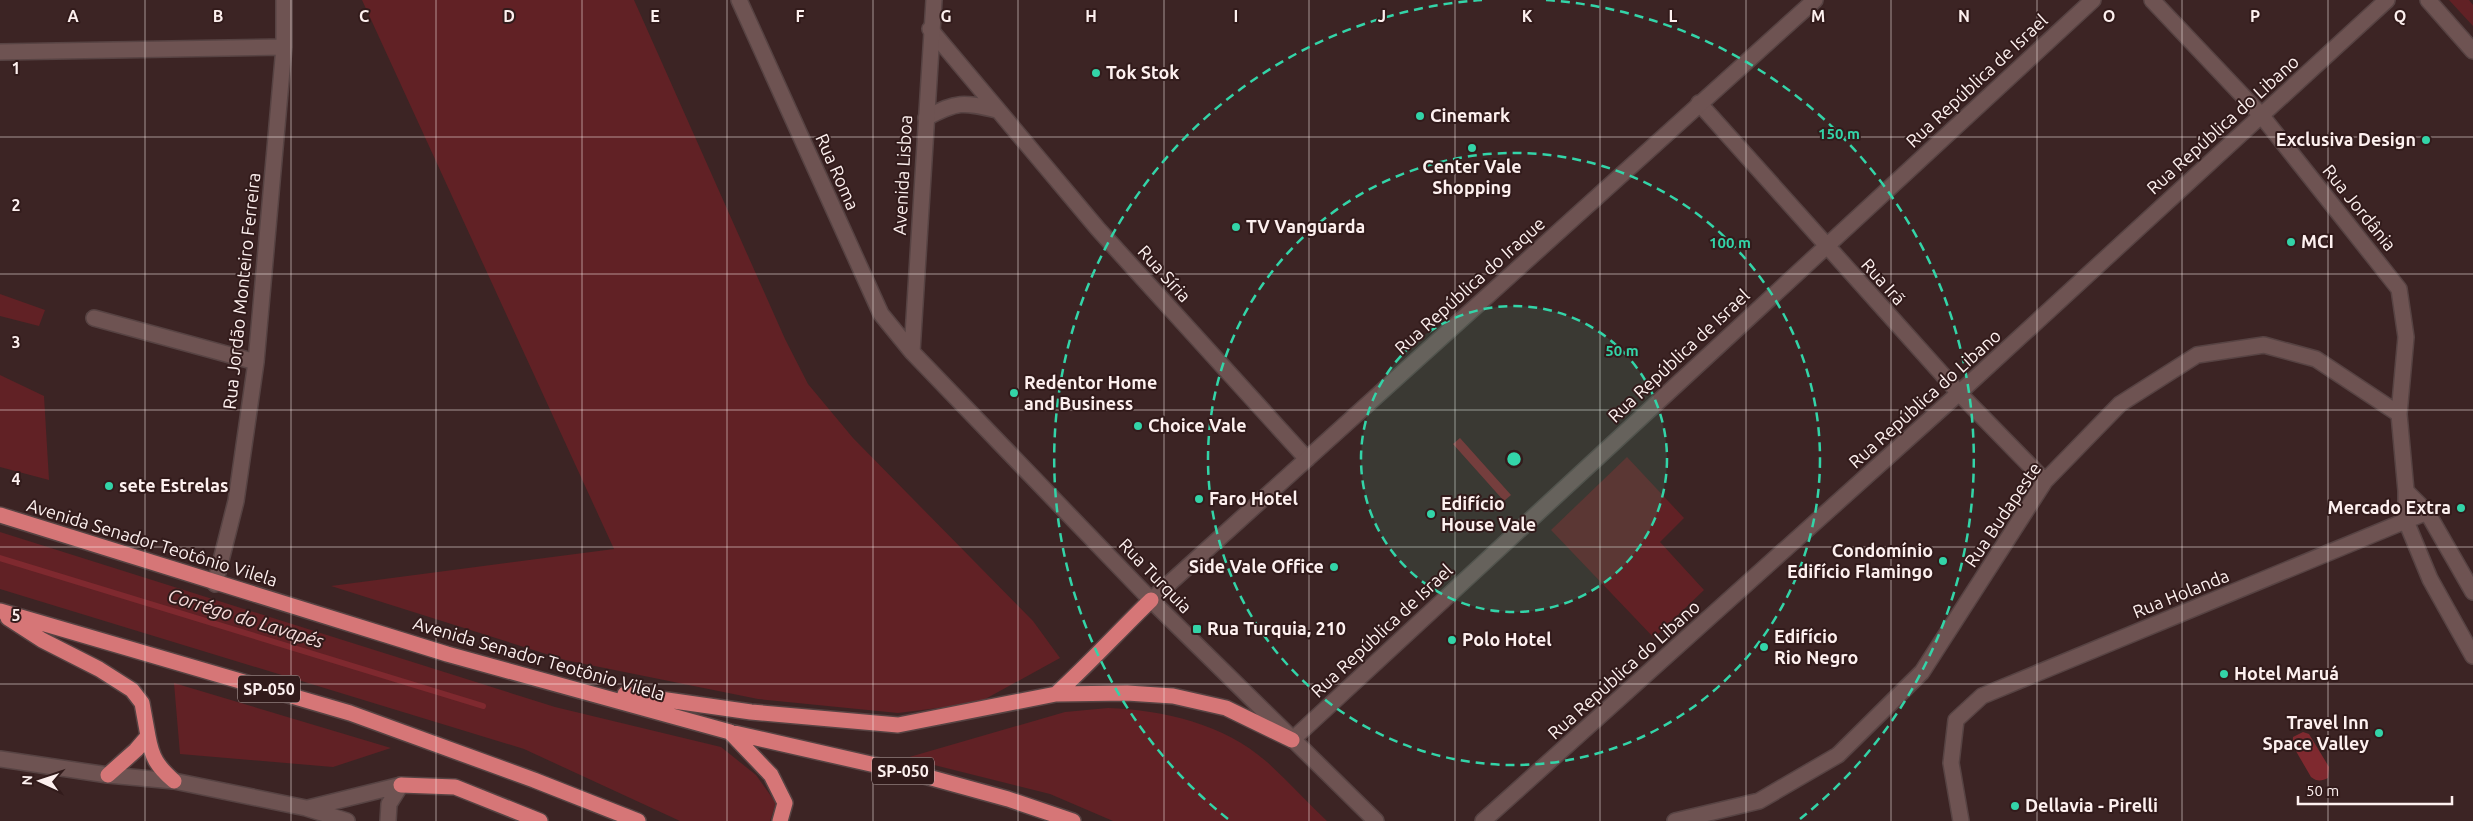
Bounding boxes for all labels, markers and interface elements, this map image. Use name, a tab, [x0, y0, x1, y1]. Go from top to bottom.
text: A	[67, 7, 79, 25]
text: B	[213, 7, 223, 25]
text: C	[359, 7, 369, 25]
text: D	[503, 7, 515, 25]
text: E	[650, 7, 660, 25]
text: F	[796, 7, 805, 25]
text: G	[940, 7, 952, 25]
text: H	[1085, 7, 1097, 25]
text: I	[1234, 7, 1238, 25]
text: J	[1378, 7, 1386, 25]
text: K	[1522, 7, 1533, 25]
text: L	[1669, 7, 1678, 25]
text: M	[1811, 7, 1825, 25]
text: N	[1958, 7, 1970, 25]
text: O	[2103, 7, 2115, 25]
text: P	[2250, 7, 2260, 25]
text: Q	[2394, 7, 2406, 25]
street label: Rua República de Israel	[1902, 9, 2051, 151]
street label: Rua República do Libano	[2142, 51, 2302, 198]
text: 1	[11, 59, 21, 77]
place label: Tok Stok	[1106, 62, 1179, 82]
marker: Tok Stok	[1090, 67, 1102, 79]
place label: Cinemark	[1430, 105, 1510, 125]
marker: Cinemark	[1414, 110, 1426, 122]
street label: Avenida Lisboa	[889, 114, 915, 236]
text: 150 m	[1818, 125, 1860, 142]
place label: Exclusiva Design	[2276, 129, 2416, 149]
street label: Rua Roma	[812, 130, 864, 213]
marker: Exclusiva Design	[2420, 134, 2432, 146]
marker: Center Vale Shopping	[1466, 142, 1478, 154]
place label: Center Vale Shopping	[1422, 156, 1522, 197]
street label: Rua Jordânia	[2319, 160, 2401, 254]
street label: Rua Jordão Monteiro Ferreira	[219, 171, 263, 410]
text: 2	[11, 196, 21, 214]
street label: Rua República do Iraque	[1390, 213, 1548, 358]
place label: TV Vanguarda	[1246, 216, 1365, 236]
marker: TV Vanguarda	[1230, 221, 1242, 233]
place label: MCI	[2301, 231, 2334, 251]
text: 100 m	[1709, 234, 1751, 251]
marker: MCI	[2285, 236, 2297, 248]
street label: Rua Síria	[1134, 241, 1195, 306]
street label: Rua Irã	[1858, 254, 1910, 309]
street label: Rua República de Israel	[1604, 284, 1753, 426]
street label: Rua República do Libano	[1844, 325, 2004, 472]
text: 3	[11, 333, 21, 351]
text: 50 m	[1605, 342, 1639, 359]
place label: Redentor Home and Business	[1024, 372, 1157, 413]
marker: Redentor Home and Business	[1008, 387, 1020, 399]
place label: Choice Vale	[1148, 415, 1247, 435]
marker: Choice Vale	[1132, 420, 1144, 432]
centre of rings	[1505, 450, 1523, 468]
street label: Rua Budapeste	[1960, 458, 2044, 570]
text: 4	[11, 470, 21, 488]
place label: sete Estrelas	[119, 475, 229, 495]
marker: sete Estrelas	[103, 480, 115, 492]
place label: Faro Hotel	[1209, 488, 1298, 508]
marker: Faro Hotel	[1193, 493, 1205, 505]
place label: Edifício House Vale	[1441, 493, 1536, 534]
street label: Avenida Senador Teotônio Vilela	[25, 494, 280, 590]
place label: Mercado Extra	[2328, 497, 2451, 517]
marker: Mercado Extra	[2455, 502, 2467, 514]
marker: Edifício House Vale	[1425, 508, 1437, 520]
street label: Rua Turquia	[1115, 534, 1196, 617]
place label: Condomínio Edifício Flamingo	[1787, 540, 1933, 581]
marker: Condomínio Edifício Flamingo	[1937, 555, 1949, 567]
place label: Side Vale Office	[1189, 556, 1324, 576]
street label: Rua República de Israel	[1307, 559, 1456, 701]
marker: Side Vale Office	[1328, 561, 1340, 573]
street label: Rua Holanda	[2130, 565, 2232, 621]
water label: Corrégo do Lavapés	[165, 584, 327, 652]
street label: Rua República do Libano	[1543, 596, 1703, 743]
text: 5	[11, 606, 21, 624]
street label: Avenida Senador Teotônio Vilela	[411, 612, 668, 704]
place label: Rua Turquia, 210	[1207, 618, 1346, 638]
marker: Rua Turquia, 210	[1191, 623, 1203, 635]
place label: Edifício Rio Negro	[1774, 626, 1858, 667]
place label: Polo Hotel	[1462, 629, 1552, 649]
marker: Polo Hotel	[1446, 634, 1458, 646]
marker: Edifício Rio Negro	[1758, 641, 1770, 653]
place label: Hotel Maruá	[2234, 663, 2339, 683]
marker: Hotel Maruá	[2218, 668, 2230, 680]
road number: SP-050	[238, 676, 300, 702]
place label: Travel Inn Space Valley	[2263, 712, 2369, 753]
marker: Travel Inn Space Valley	[2373, 727, 2385, 739]
north arrow	[15, 756, 65, 806]
road number: SP-050	[872, 758, 934, 784]
scale bar	[2298, 774, 2452, 806]
text: N	[19, 775, 35, 786]
text: 50 m	[2306, 782, 2339, 799]
place label: Dellavia - Pirelli	[2025, 795, 2158, 815]
marker: Dellavia - Pirelli	[2009, 800, 2021, 812]

